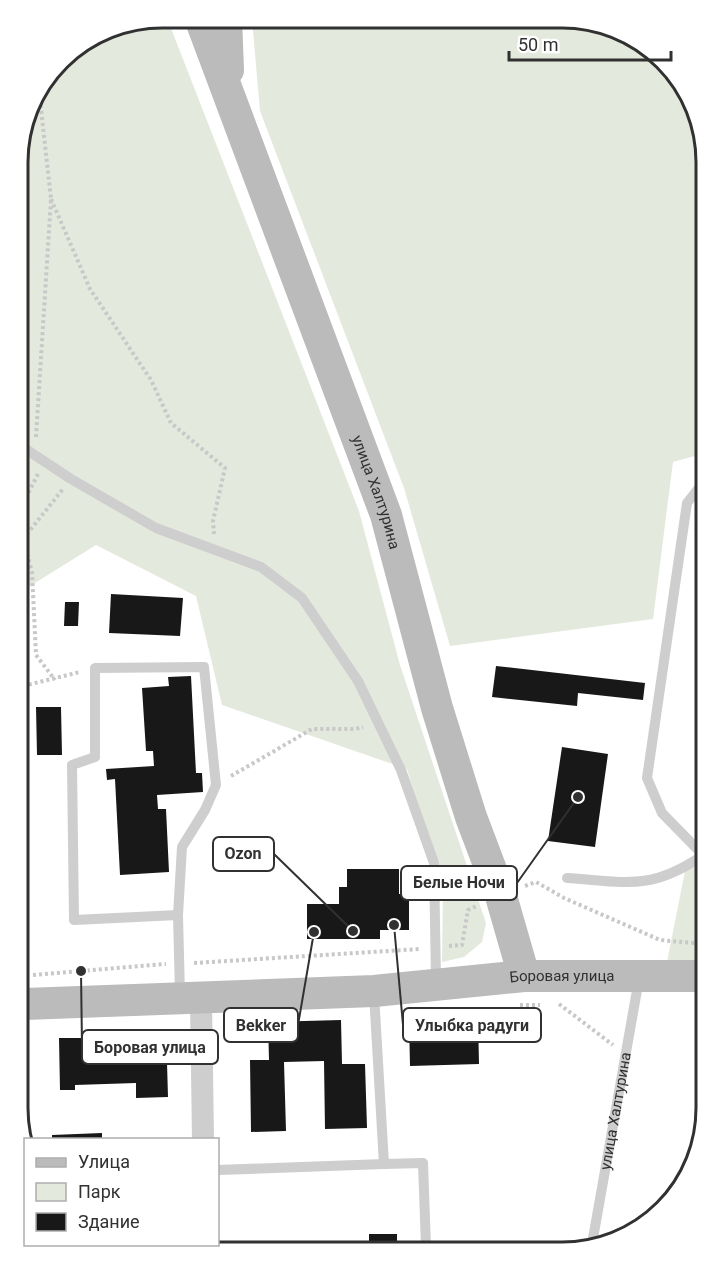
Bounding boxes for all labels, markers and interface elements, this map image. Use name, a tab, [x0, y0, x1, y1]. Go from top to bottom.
scale bar	[509, 24, 671, 62]
text: 50 m	[518, 34, 558, 55]
street label: улица Халтурина	[348, 433, 404, 551]
callout: Ozon	[213, 837, 274, 871]
text: Ozon	[224, 844, 262, 863]
callout: Белые Ночи	[401, 866, 517, 900]
text: Белые Ночи	[413, 873, 505, 892]
street label: Боровая улица	[509, 967, 614, 986]
callout: Bekker	[224, 1008, 298, 1042]
callout: Улыбка радуги	[403, 1008, 541, 1042]
text: Bekker	[236, 1016, 286, 1035]
text: Улыбка радуги	[415, 1016, 529, 1035]
callout: Боровая улица	[82, 1030, 218, 1064]
text: Боровая улица	[94, 1038, 206, 1057]
street label: улица Халтурина	[596, 1051, 635, 1172]
legend	[24, 1138, 219, 1246]
text: Улица	[78, 1151, 130, 1172]
text: Парк	[78, 1181, 121, 1202]
text: Здание	[78, 1211, 140, 1232]

